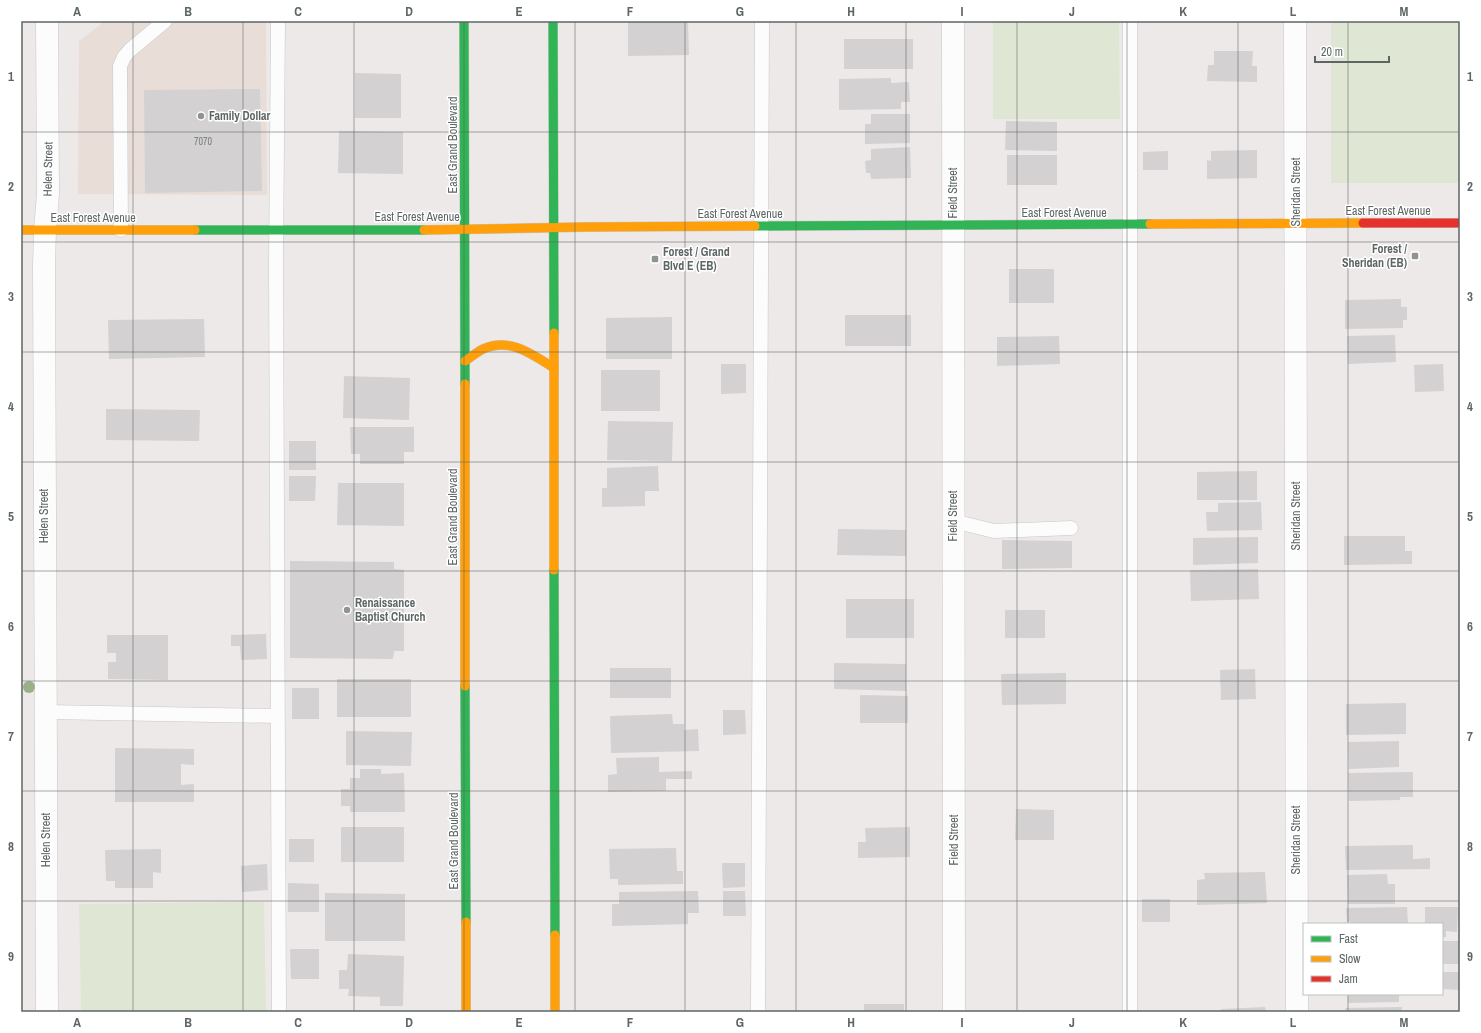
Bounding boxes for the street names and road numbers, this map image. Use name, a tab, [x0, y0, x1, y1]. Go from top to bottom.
street label: East Grand Boulevard	[445, 97, 461, 193]
street label: Helen Street	[40, 141, 56, 196]
street label: Sheridan Street	[1288, 157, 1304, 226]
street label: Field Street	[945, 167, 961, 218]
street label: East Forest Avenue	[1345, 203, 1431, 219]
street label: East Forest Avenue	[1021, 205, 1107, 221]
street label: East Forest Avenue	[697, 206, 783, 222]
street label: East Forest Avenue	[374, 209, 460, 225]
street label: East Forest Avenue	[50, 210, 136, 226]
street label: East Grand Boulevard	[445, 469, 461, 565]
street label: Sheridan Street	[1288, 481, 1304, 550]
street label: Helen Street	[36, 488, 52, 543]
street label: Field Street	[945, 490, 961, 541]
street label: East Grand Boulevard	[446, 793, 462, 889]
street label: Sheridan Street	[1288, 805, 1304, 874]
street label: Helen Street	[38, 812, 54, 867]
street label: Field Street	[946, 814, 962, 865]

